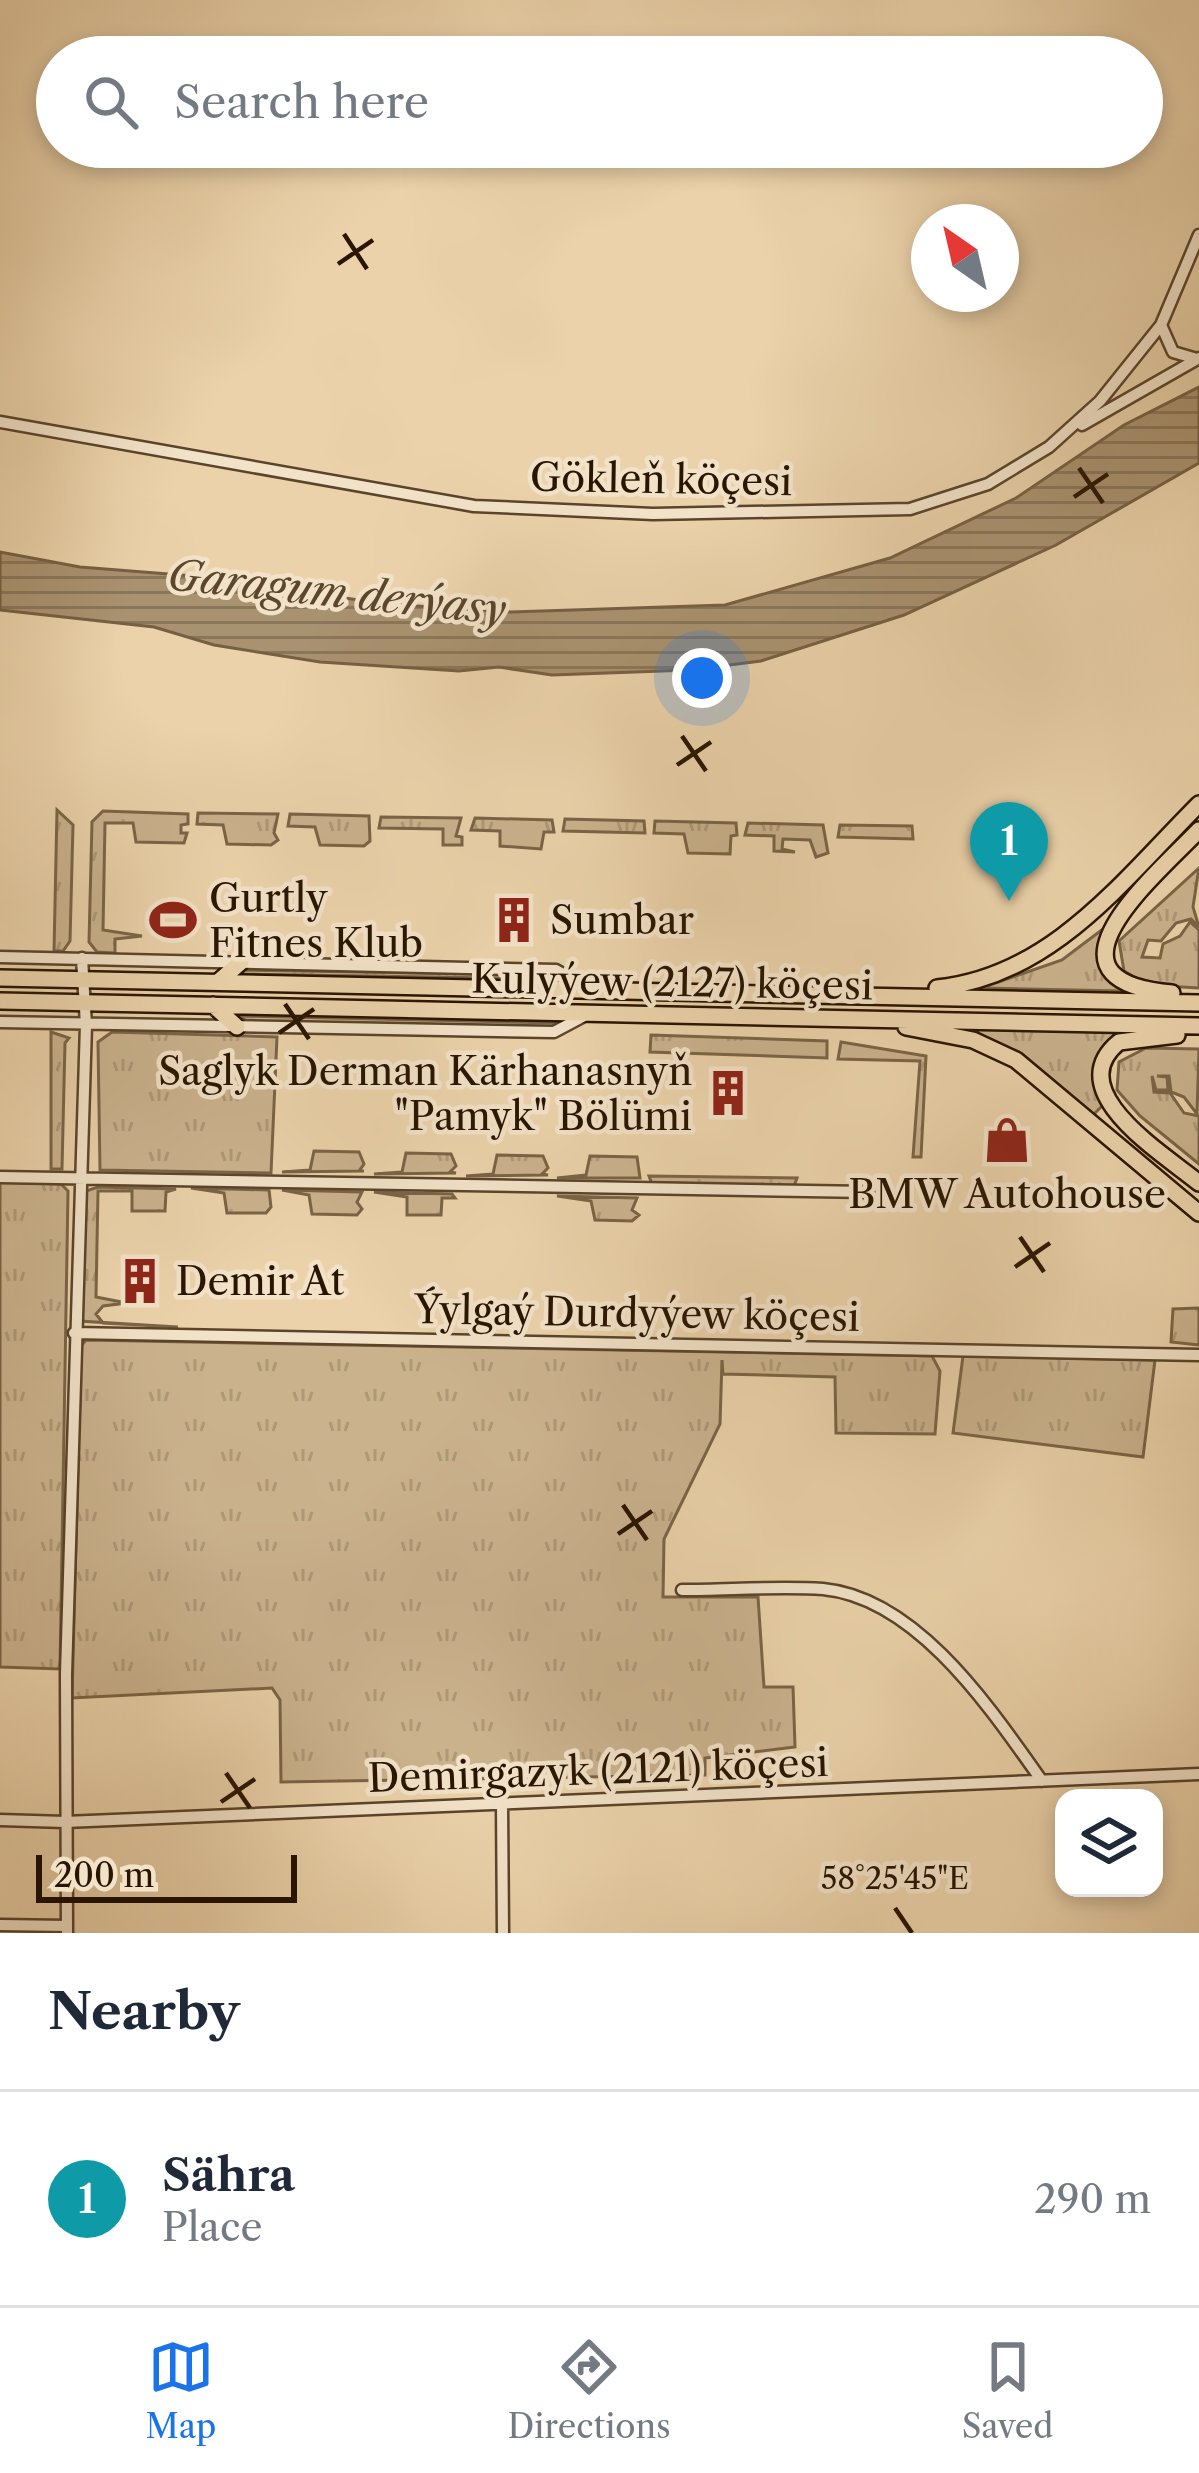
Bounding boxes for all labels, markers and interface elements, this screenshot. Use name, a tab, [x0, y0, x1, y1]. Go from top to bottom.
search box	[36, 36, 1163, 168]
icon: search	[78, 69, 144, 135]
text: Search here	[174, 74, 429, 130]
north arrow	[911, 204, 1019, 312]
street label: Gökleň köçesi	[530, 453, 793, 505]
water label: Garagum derýasy	[165, 548, 509, 636]
your location	[672, 648, 732, 708]
pin: 1	[970, 802, 1048, 901]
place label: Gurtly Fitnes Klub	[209, 874, 423, 967]
sports icon: Gurtly Fitnes Klub	[148, 895, 198, 945]
building icon: Sumbar	[489, 895, 539, 945]
place label: Sumbar	[550, 896, 694, 944]
street label: Kulyýew (2127) köçesi	[471, 954, 873, 1010]
place label: Saglyk Derman Kärhanasnyň "Pamyk" Bölümi	[158, 1047, 692, 1140]
building icon: Saglyk Derman Kärhanasnyň "Pamyk" Bölümi	[703, 1068, 753, 1118]
shop icon: BMW Autohouse	[982, 1115, 1032, 1165]
place label: BMW Autohouse	[848, 1170, 1166, 1218]
building icon: Demir At	[115, 1256, 165, 1306]
place label: Demir At	[176, 1257, 345, 1305]
street label: Ýylgaý Durdyýew köçesi	[413, 1285, 860, 1341]
street label: Demirgazyk (2121) köçesi	[367, 1738, 829, 1802]
map controls	[1055, 1789, 1163, 1897]
button: layers	[1055, 1789, 1163, 1897]
scale bar	[36, 1849, 297, 1902]
text: 200 m	[54, 1855, 154, 1896]
text: 58°25'45"E	[821, 1860, 969, 1897]
text: Nearby	[48, 1980, 240, 2042]
text: Sähra	[162, 2147, 295, 2203]
text: 1	[78, 2175, 96, 2223]
text: 290 m	[1034, 2175, 1151, 2223]
text: Place	[162, 2203, 262, 2251]
tab: Map	[146, 2334, 216, 2447]
tab: Directions	[508, 2334, 671, 2447]
tab: Saved	[962, 2334, 1053, 2447]

